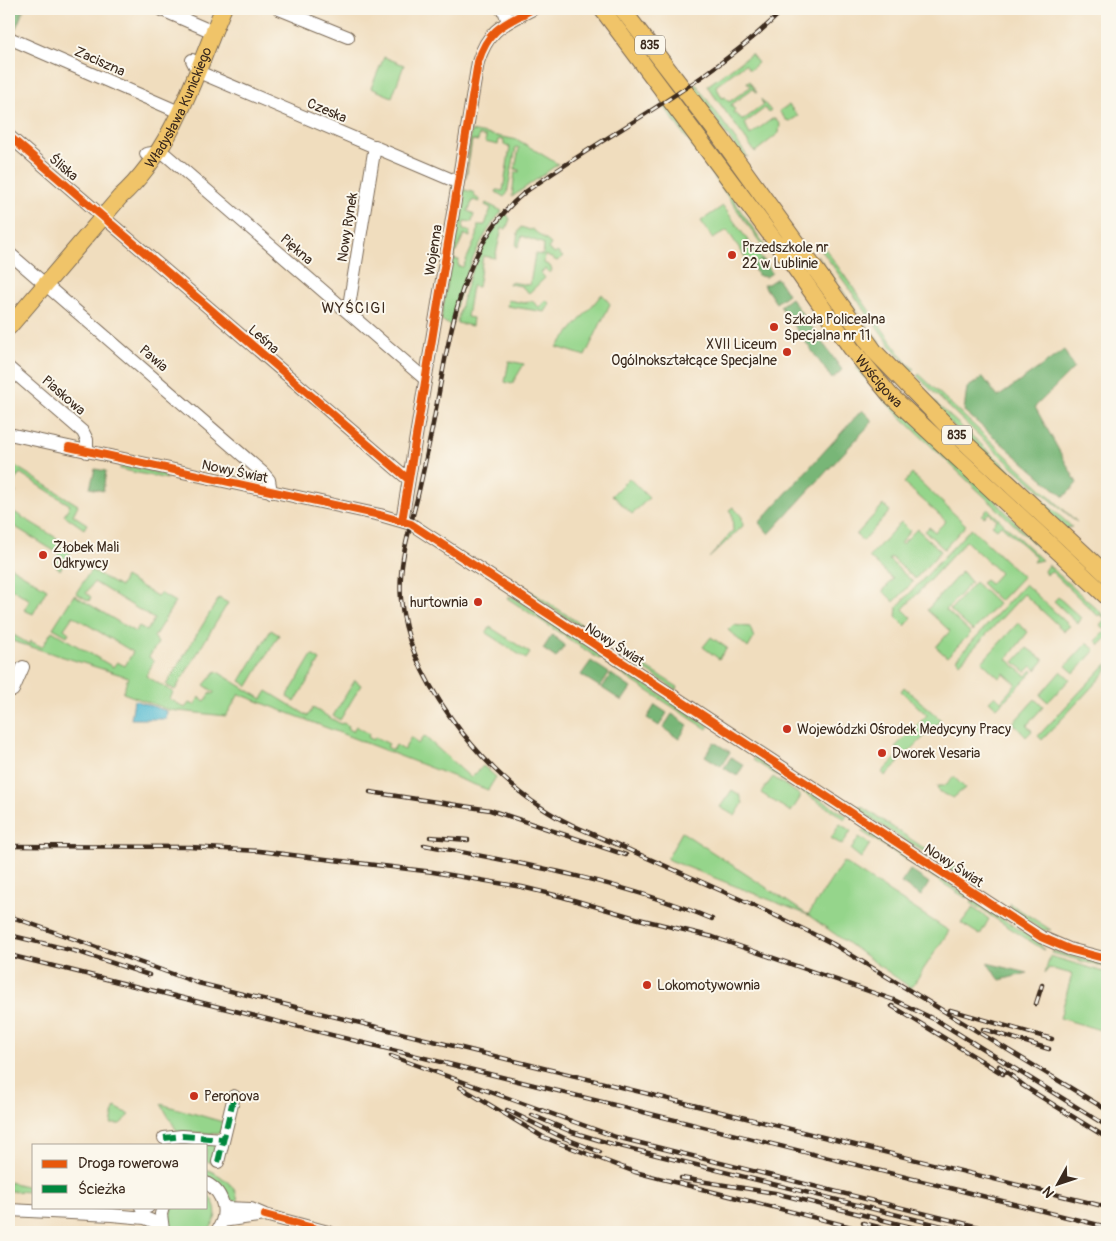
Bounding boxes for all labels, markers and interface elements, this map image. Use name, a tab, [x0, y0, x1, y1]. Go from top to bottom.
road number: 835	[635, 36, 665, 54]
street label: Zaciszna	[72, 43, 128, 80]
street label: Władysława Kunickiego	[142, 44, 216, 172]
street label: Czeska	[304, 95, 349, 126]
street label: Śliska	[46, 150, 82, 184]
street label: Nowy Rynek	[334, 191, 361, 263]
street label: Wojenna	[421, 223, 446, 277]
street label: Piękna	[277, 231, 317, 268]
place label: Przedszkole nr 22 w Lublinie	[742, 239, 829, 272]
marker: Przedszkole nr 22 w Lublinie	[726, 249, 738, 261]
district label: WYŚCIGI	[321, 299, 387, 318]
place label: Szkoła Policealna Specjalna nr 11	[784, 311, 885, 344]
street label: Leśna	[245, 321, 283, 357]
marker: Szkoła Policealna Specjalna nr 11	[768, 321, 780, 333]
place label: XVII Liceum Ogólnokształcące Specjalne	[611, 336, 777, 369]
street label: Pawia	[136, 341, 171, 375]
marker: XVII Liceum Ogólnokształcące Specjalne	[781, 346, 793, 358]
street label: Wyścigowa	[851, 352, 906, 411]
street label: Piaskowa	[38, 372, 89, 419]
road number: 835	[942, 426, 972, 444]
street label: Nowy Świat	[200, 455, 270, 487]
place label: Żłobek Mali Odkrywcy	[53, 539, 120, 572]
marker: Żłobek Mali Odkrywcy	[37, 549, 49, 561]
place label: hurtownia	[410, 594, 468, 611]
marker: hurtownia	[472, 596, 484, 608]
street label: Nowy Świat	[582, 618, 648, 670]
place label: Wojewódzki Ośrodek Medycyny Pracy	[797, 721, 1011, 738]
marker: Wojewódzki Ośrodek Medycyny Pracy	[781, 723, 793, 735]
place label: Dworek Vesaria	[892, 745, 980, 762]
marker: Dworek Vesaria	[876, 747, 888, 759]
street label: Nowy Świat	[921, 839, 987, 891]
place label: Lokomotywownia	[657, 977, 760, 994]
marker: Lokomotywownia	[641, 979, 653, 991]
place label: Peronova	[204, 1088, 259, 1105]
marker: Peronova	[188, 1090, 200, 1102]
legend	[32, 1144, 208, 1208]
text: Droga rowerowa	[78, 1154, 179, 1173]
north arrow	[1034, 1158, 1084, 1208]
text: Ścieżka	[78, 1180, 126, 1199]
text: N	[1039, 1183, 1058, 1201]

